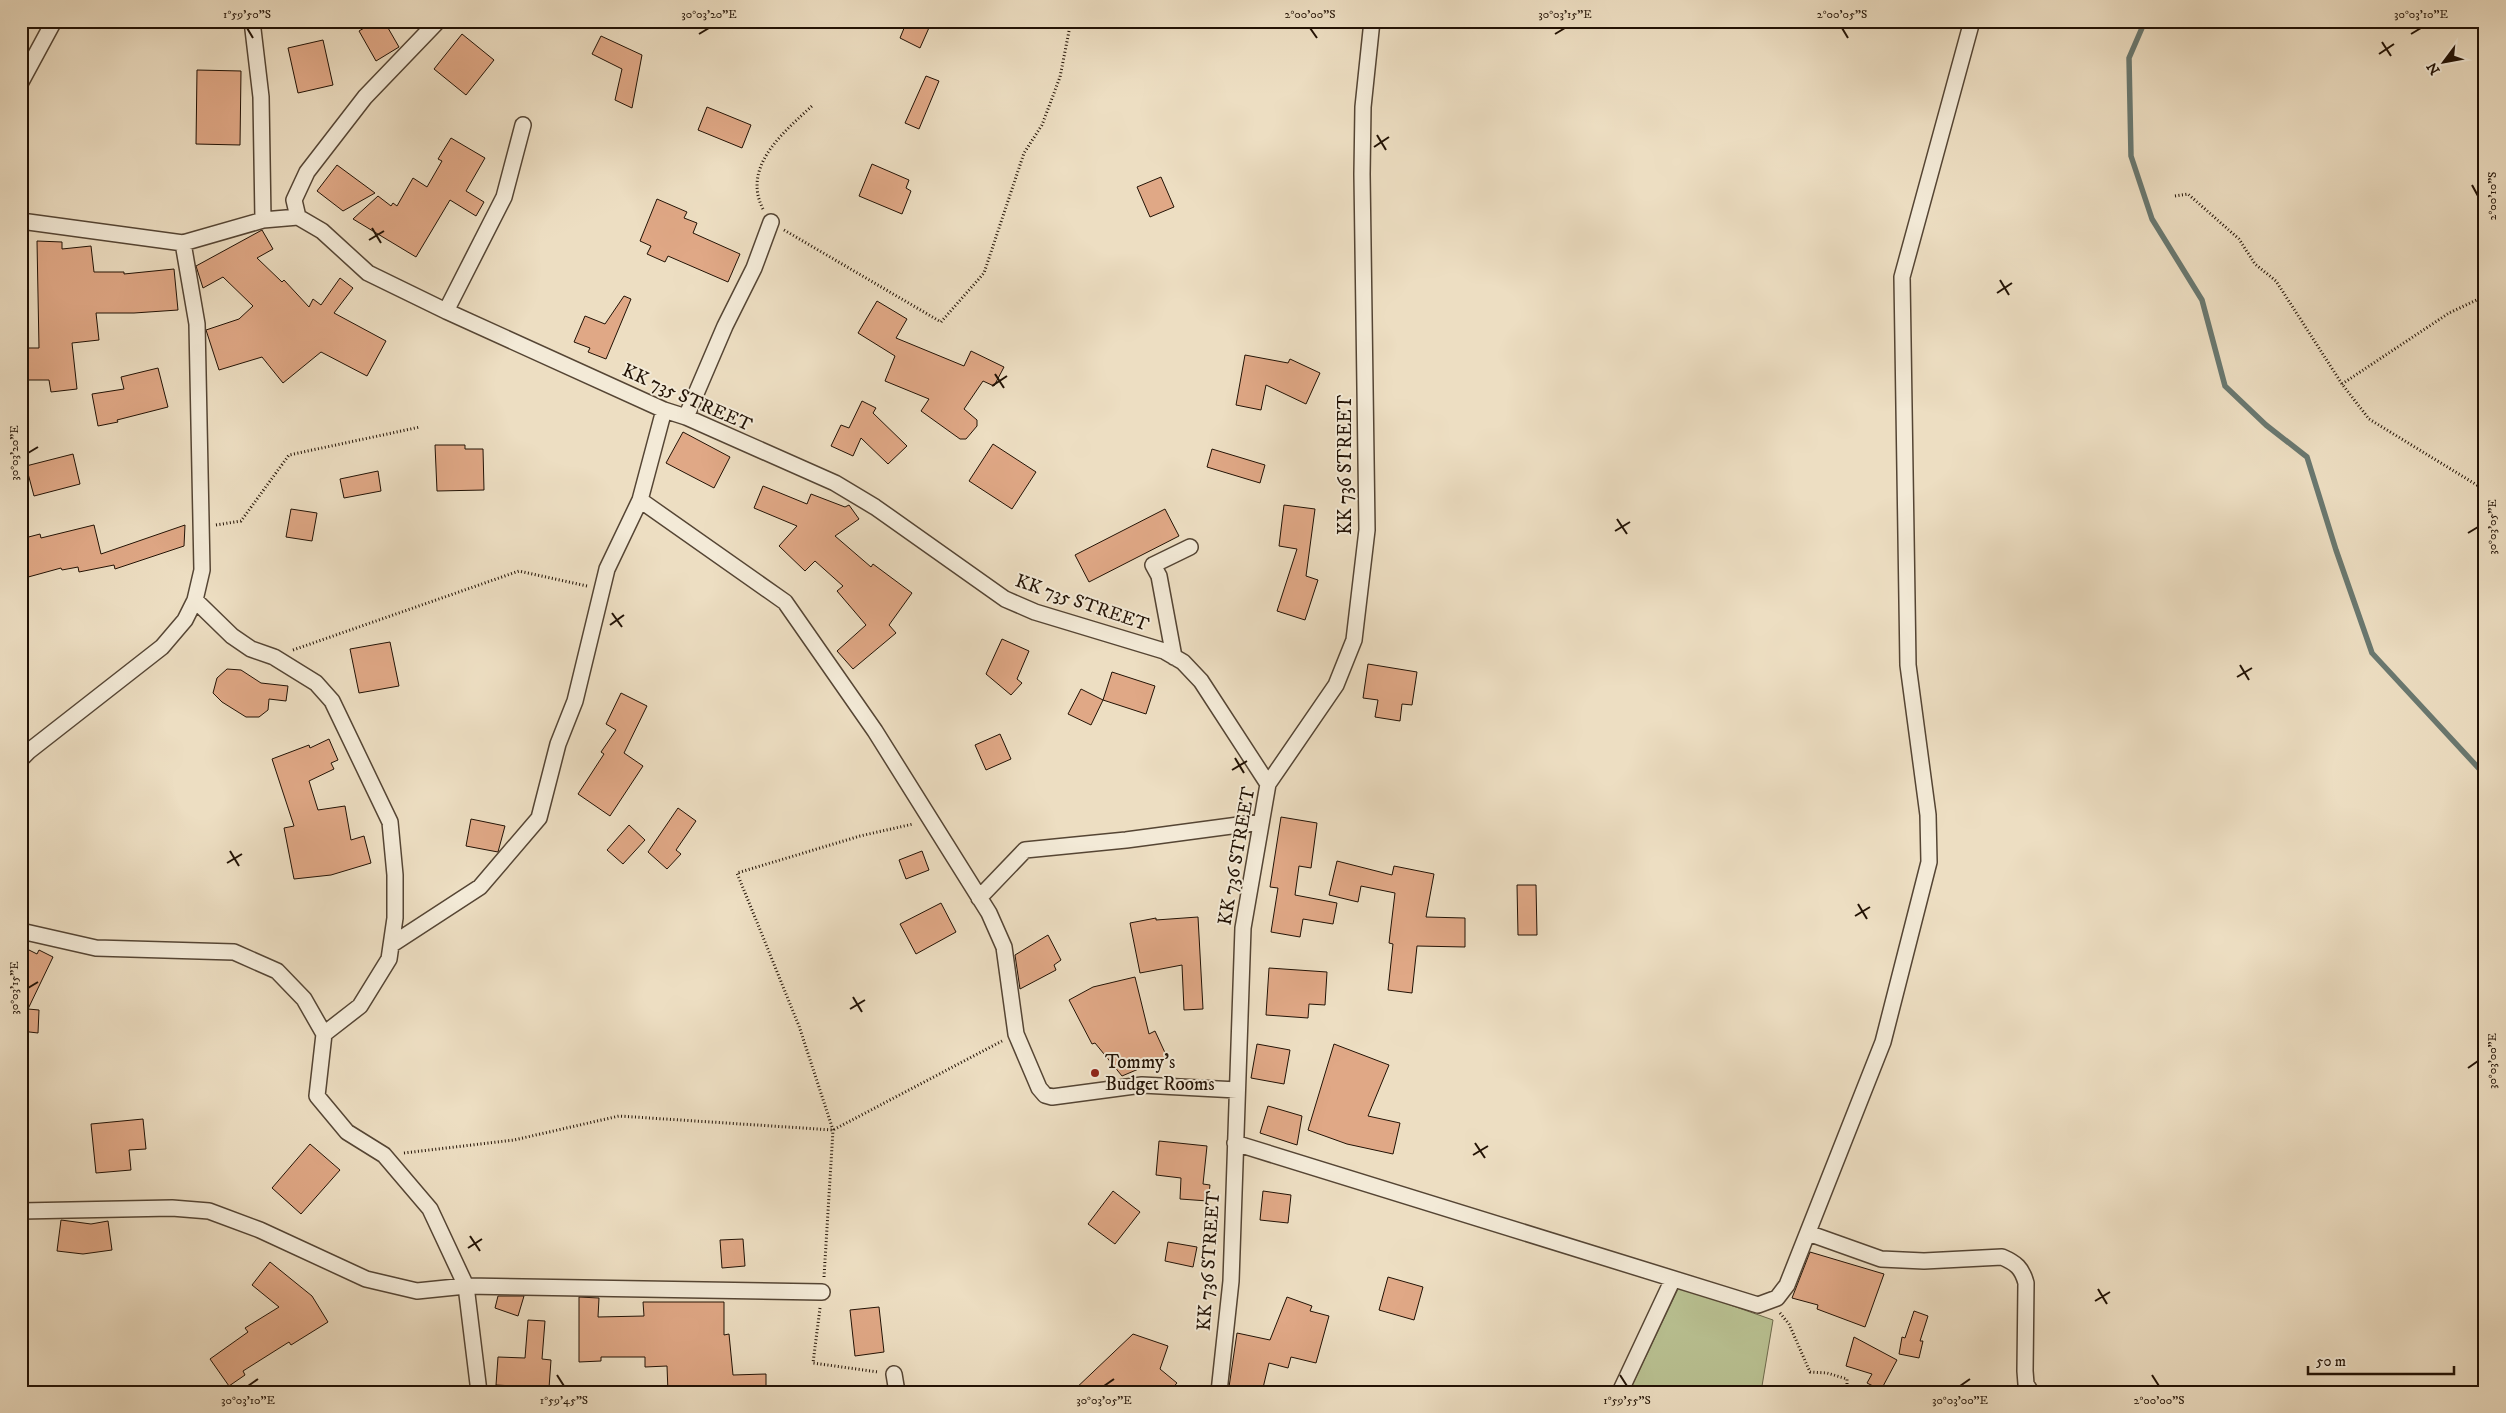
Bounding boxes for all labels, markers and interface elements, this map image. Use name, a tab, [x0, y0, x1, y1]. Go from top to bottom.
text: 1°59'50"S	[223, 7, 271, 22]
text: 30°03'20"E	[681, 7, 737, 22]
text: 2°00'00"S	[1285, 7, 1335, 22]
text: 30°03'15"E	[1538, 7, 1592, 22]
text: 2°00'05"S	[1817, 7, 1867, 22]
text: 30°03'10"E	[2394, 7, 2449, 22]
north arrow	[2418, 38, 2468, 88]
text: N	[2423, 58, 2445, 78]
text: 2°00'10"S	[2485, 172, 2500, 220]
street label: KK 735 STREET	[619, 359, 756, 437]
street label: KK 736 STREET	[1334, 394, 1357, 535]
text: 30°03'20"E	[7, 425, 22, 481]
text: 30°03'05"E	[2485, 499, 2500, 555]
street label: KK 735 STREET	[1012, 569, 1152, 637]
street label: KK 736 STREET	[1214, 784, 1261, 927]
text: 30°03'15"E	[7, 961, 22, 1015]
text: 30°03'00"E	[2485, 1032, 2500, 1089]
place label: Tommy’s Budget Rooms	[1105, 1051, 1215, 1096]
marker: Tommy’s Budget Rooms	[1089, 1067, 1101, 1079]
street label: KK 736 STREET	[1193, 1190, 1225, 1332]
scale bar	[2308, 1343, 2455, 1375]
text: 50 m	[2316, 1352, 2346, 1371]
text: 30°03'10"E	[221, 1393, 276, 1408]
text: 1°59'45"S	[540, 1393, 588, 1408]
text: 30°03'05"E	[1076, 1393, 1132, 1408]
text: 1°59'55"S	[1603, 1393, 1651, 1408]
text: 30°03'00"E	[1932, 1393, 1989, 1408]
text: 2°00'00"S	[2134, 1393, 2184, 1408]

